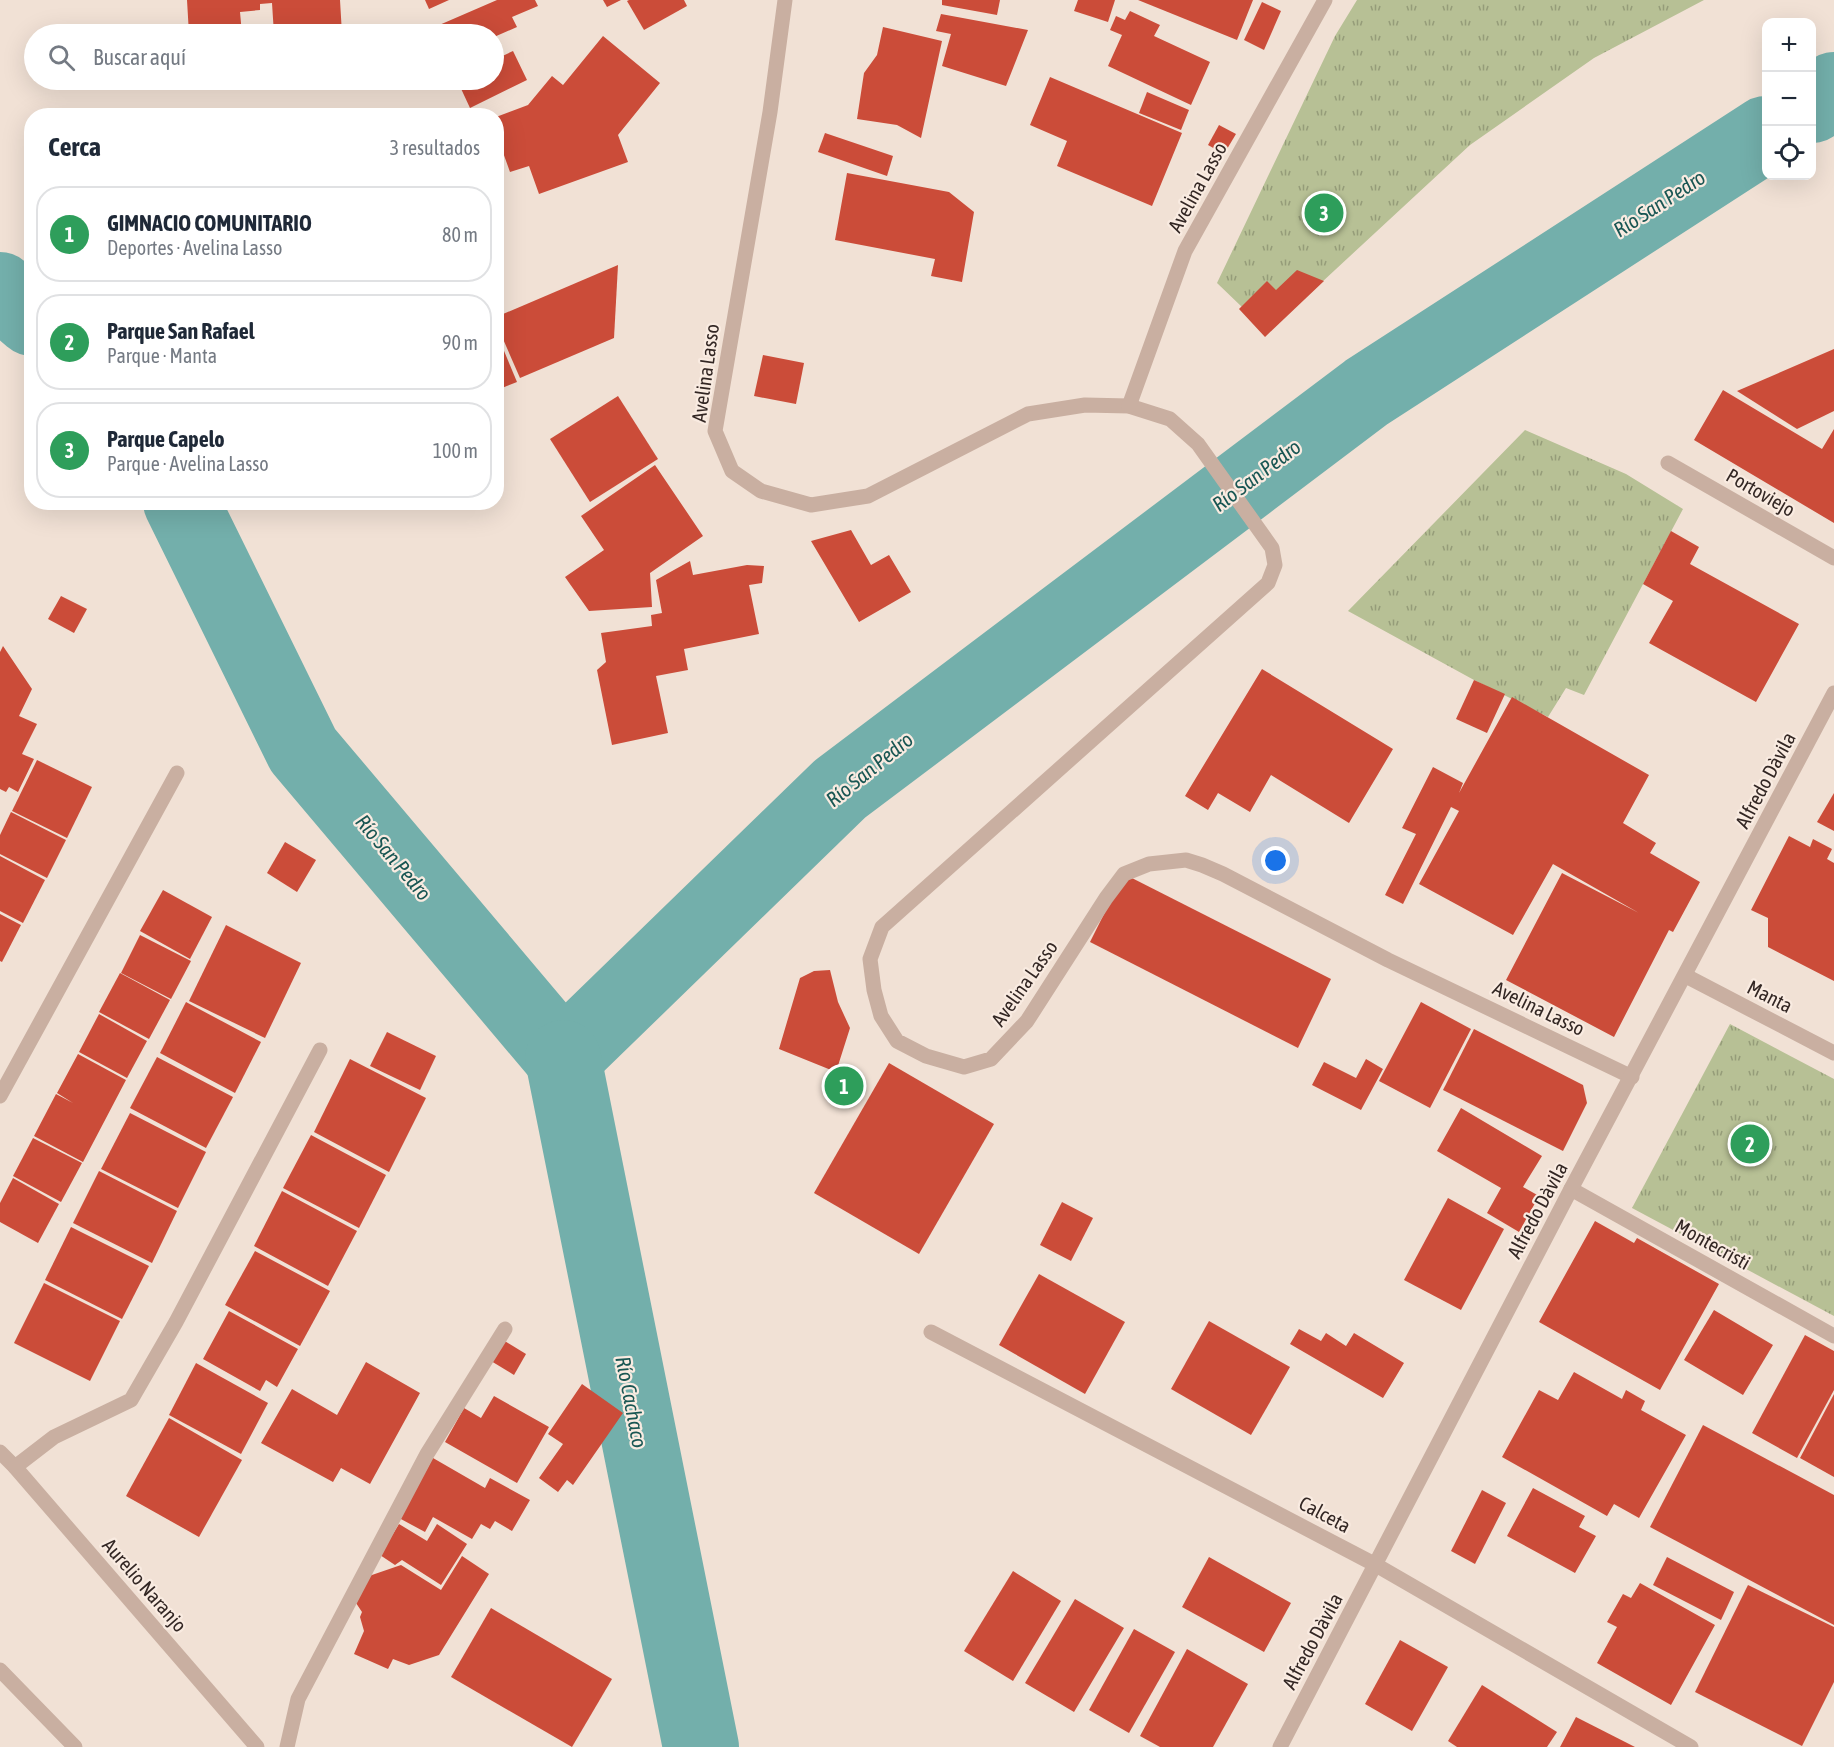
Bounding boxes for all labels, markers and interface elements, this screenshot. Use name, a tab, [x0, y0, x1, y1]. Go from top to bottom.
map controls	[1762, 18, 1816, 180]
button: +	[1762, 18, 1816, 72]
search box	[24, 24, 504, 90]
icon: search	[45, 41, 78, 74]
text: Buscar aquí	[93, 44, 186, 70]
button: −	[1762, 72, 1816, 126]
button: locate	[1762, 126, 1816, 180]
text: Cerca	[48, 132, 101, 162]
text: 3 resultados	[390, 136, 480, 159]
street label: Avelina Lasso	[1163, 138, 1231, 236]
water label: Río San Pedro	[1609, 164, 1709, 241]
pin: 3	[1304, 190, 1344, 236]
text: GIMNACIO COMUNITARIO	[107, 210, 312, 236]
text: 1	[65, 223, 74, 246]
text: 80 m	[442, 223, 478, 246]
text: Deportes · Avelina Lasso	[107, 236, 282, 259]
text: Parque San Rafael	[107, 318, 255, 344]
street label: Avelina Lasso	[687, 322, 723, 424]
text: 2	[65, 331, 74, 354]
text: 90 m	[442, 331, 478, 354]
text: Parque · Manta	[107, 344, 217, 367]
text: Parque Capelo	[107, 426, 225, 452]
water label: Río San Pedro	[1207, 434, 1305, 516]
text: 3	[65, 439, 74, 462]
text: 100 m	[433, 439, 478, 462]
text: Parque · Avelina Lasso	[107, 452, 269, 475]
street label: Portoviejo	[1723, 463, 1799, 521]
water label: Río San Pedro	[821, 727, 917, 811]
street label: Alfredo Dàvila	[1730, 728, 1800, 832]
water label: Río San Pedro	[351, 809, 437, 905]
your location	[1261, 846, 1290, 875]
street label: Avelina Lasso	[986, 936, 1062, 1030]
street label: Manta	[1744, 975, 1796, 1017]
street label: Avelina Lasso	[1489, 976, 1589, 1040]
pin: 1	[824, 1064, 864, 1108]
pin: 2	[1730, 1122, 1770, 1166]
street label: Alfredo Dàvila	[1502, 1158, 1572, 1262]
street label: Montecristi	[1671, 1214, 1755, 1274]
water label: Río Cachaco	[611, 1354, 653, 1450]
street label: Calceta	[1295, 1491, 1355, 1537]
street label: Aurelio Naranjo	[98, 1534, 192, 1636]
street label: Alfredo Dàvila	[1277, 1589, 1347, 1693]

